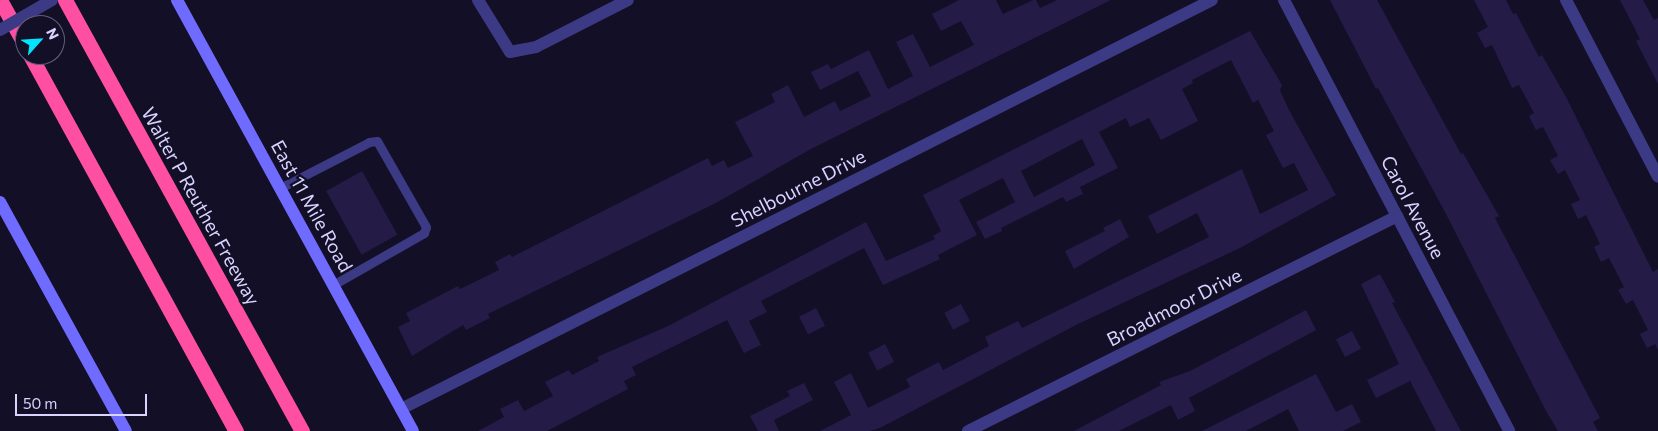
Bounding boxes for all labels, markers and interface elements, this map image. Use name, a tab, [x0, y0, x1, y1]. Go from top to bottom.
north arrow	[15, 15, 65, 65]
text: N	[43, 25, 63, 42]
street label: Walter P Reuther Freeway	[137, 103, 265, 309]
street label: East 11 Mile Road	[266, 136, 358, 276]
street label: Shelbourne Drive	[727, 144, 869, 232]
street label: Carol Avenue	[1376, 152, 1450, 262]
street label: Broadmoor Drive	[1103, 263, 1245, 351]
scale bar	[18, 384, 150, 416]
text: 50 m	[23, 394, 57, 412]

